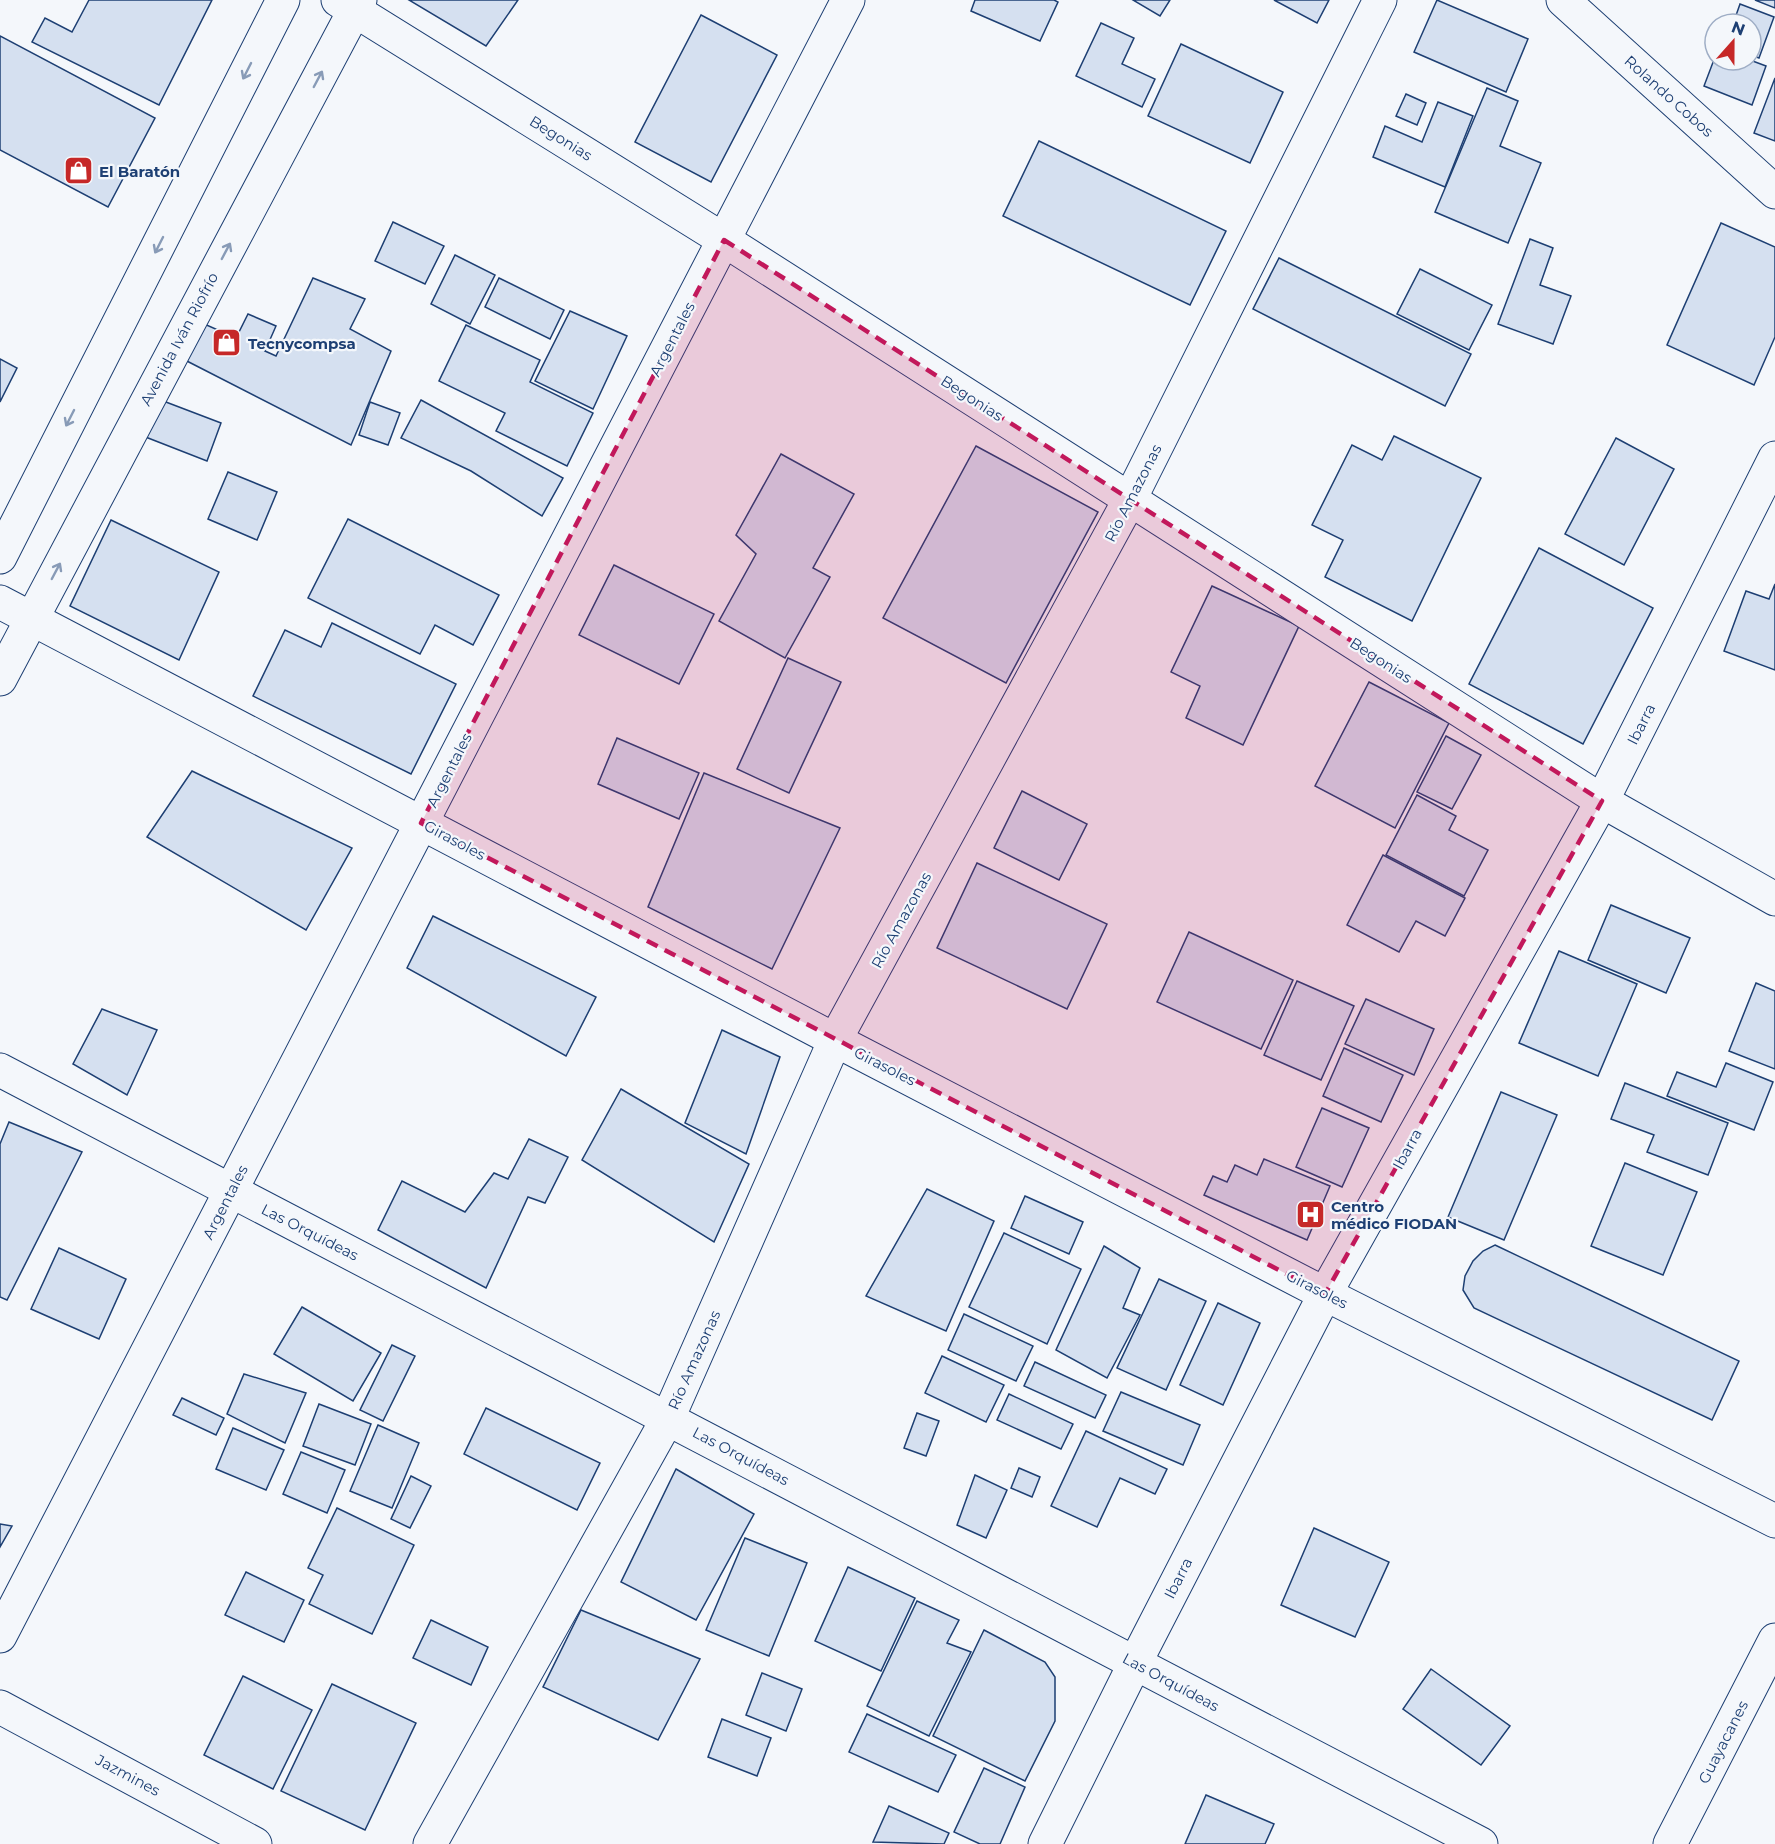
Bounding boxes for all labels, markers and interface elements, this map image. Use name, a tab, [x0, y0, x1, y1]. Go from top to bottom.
north arrow	[1703, 12, 1763, 72]
text: N	[1729, 17, 1748, 40]
street label: Rolando Cobos	[1621, 51, 1717, 141]
one-way arrow	[241, 62, 253, 79]
one-way arrow	[312, 71, 324, 88]
street label: Begonias	[526, 111, 596, 165]
shop icon: El Baratón	[62, 155, 94, 187]
place label: El Baratón	[99, 162, 180, 181]
one-way arrow	[152, 235, 164, 253]
one-way arrow	[220, 243, 232, 260]
street label: Avenida Iván Riofrío	[136, 269, 222, 409]
street label: Argentales	[645, 299, 699, 379]
shop icon: Tecnycompsa	[211, 327, 243, 359]
place label: Tecnycompsa	[248, 334, 356, 353]
street label: Begonias	[937, 371, 1007, 425]
one-way arrow	[64, 409, 75, 427]
street label: Río Amazonas	[1100, 441, 1166, 545]
one-way arrow	[51, 563, 62, 581]
street label: Begonias	[1346, 633, 1416, 687]
street label: Ibarra	[1623, 700, 1659, 748]
street label: Argentales	[422, 730, 476, 810]
street label: Girasoles	[421, 816, 489, 864]
street label: Río Amazonas	[867, 869, 935, 971]
street label: Girasoles	[851, 1042, 919, 1090]
street label: Ibarra	[1388, 1125, 1426, 1173]
street label: Argentales	[198, 1162, 252, 1242]
place label: Centro médico FIODAN	[1331, 1197, 1457, 1233]
street label: Las Orquídeas	[258, 1199, 362, 1265]
hospital icon: Centro médico FIODAN	[1294, 1199, 1326, 1231]
street label: Girasoles	[1283, 1265, 1351, 1313]
street label: Río Amazonas	[664, 1307, 724, 1413]
street label: Las Orquídeas	[689, 1423, 793, 1489]
street label: Ibarra	[1160, 1554, 1196, 1602]
street label: Las Orquídeas	[1119, 1649, 1223, 1715]
street label: Guayacanes	[1694, 1697, 1752, 1787]
street label: Jazmines	[92, 1750, 164, 1800]

